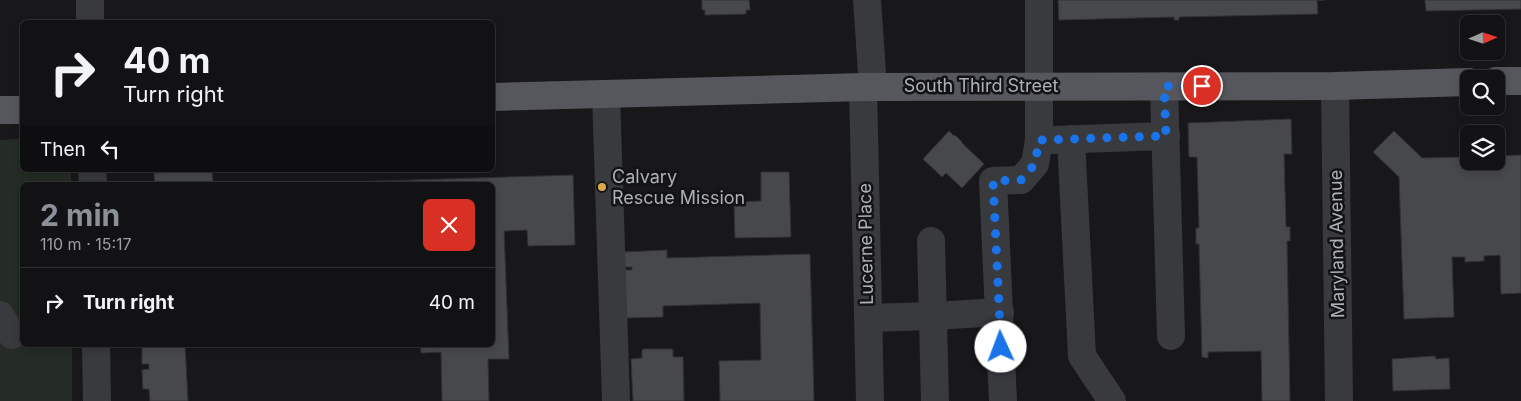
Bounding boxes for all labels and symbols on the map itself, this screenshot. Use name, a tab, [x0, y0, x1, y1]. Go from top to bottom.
north arrow	[1460, 15, 1505, 60]
pin	[1181, 65, 1223, 107]
street label: South Third Street	[904, 75, 1058, 96]
place label: Calvary Rescue Mission	[612, 166, 745, 208]
street label: Maryland Avenue	[1325, 170, 1348, 318]
marker: Calvary Rescue Mission	[596, 181, 608, 193]
street label: Lucerne Place	[854, 183, 877, 305]
position arrow	[974, 320, 1026, 372]

